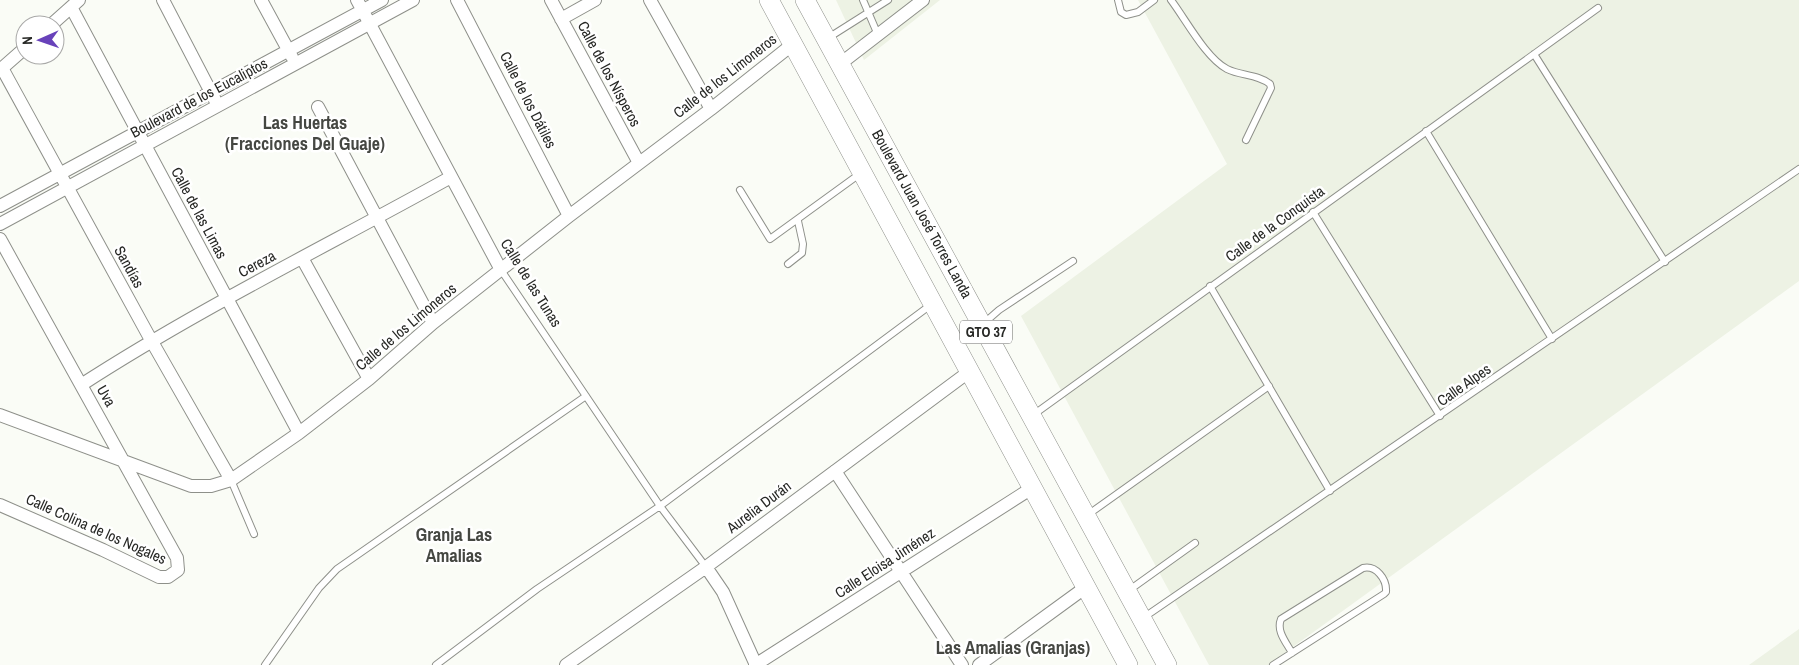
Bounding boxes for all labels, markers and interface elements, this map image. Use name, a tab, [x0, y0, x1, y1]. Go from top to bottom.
north arrow	[15, 15, 65, 65]
street label: Calle de los Nísperos	[573, 17, 646, 130]
street label: Calle de los Limoneros	[669, 29, 781, 123]
text: N	[18, 36, 36, 45]
street label: Calle de los Dátiles	[495, 48, 562, 152]
street label: Boulevard de los Eucaliptos	[127, 52, 271, 143]
district label: Las Huertas (Fracciones Del Guaje)	[225, 110, 385, 156]
street label: Boulevard Juan José Torres Landa	[867, 126, 978, 302]
street label: Calle de las Limas	[166, 163, 232, 262]
street label: Calle de la Conquista	[1221, 180, 1329, 267]
street label: Calle de las Tunas	[496, 235, 567, 331]
street label: Sandías	[109, 242, 150, 292]
street label: Cereza	[234, 245, 279, 282]
street label: Calle de los Limoneros	[351, 278, 461, 375]
road number: GTO 37	[960, 321, 1012, 344]
street label: Calle Alpes	[1432, 358, 1495, 411]
street label: Uva	[92, 381, 121, 411]
street label: Aurelia Durán	[721, 475, 795, 538]
street label: Calle Colina de los Nogales	[23, 488, 170, 569]
district label: Granja Las Amalias	[416, 522, 492, 568]
street label: Calle Eloisa Jiménez	[831, 522, 939, 603]
district label: Las Amalias (Granjas)	[936, 635, 1090, 660]

